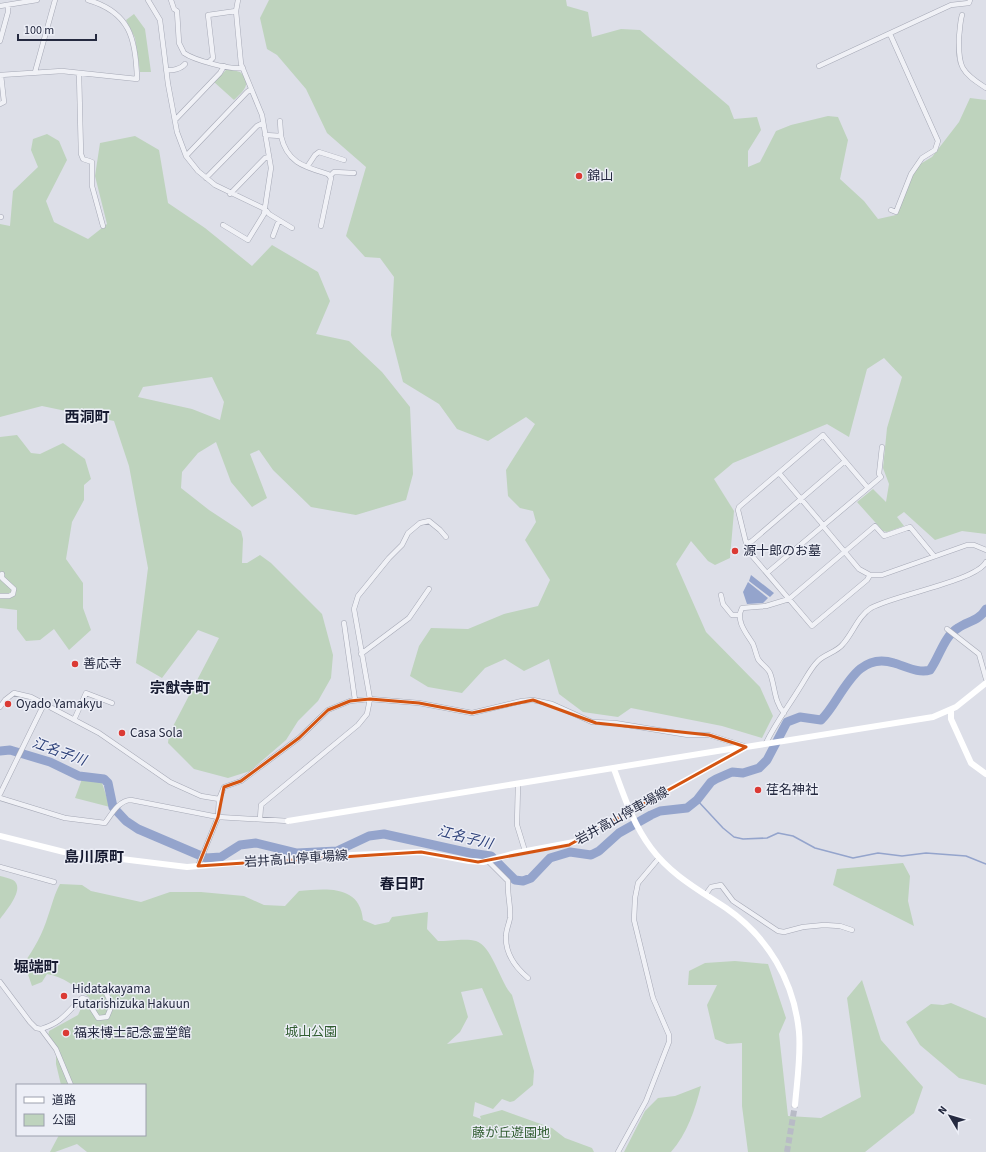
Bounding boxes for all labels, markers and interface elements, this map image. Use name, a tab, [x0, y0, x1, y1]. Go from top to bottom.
scale bar	[18, 16, 96, 42]
text: 100 m	[24, 22, 54, 39]
place label: 錦山	[587, 167, 613, 185]
marker: 錦山	[574, 171, 584, 181]
district label: 西洞町	[64, 407, 110, 428]
place label: 源十郎のお墓	[743, 542, 821, 560]
marker: 源十郎のお墓	[730, 546, 740, 556]
place label: 善応寺	[83, 655, 122, 673]
marker: 善応寺	[70, 659, 80, 669]
district label: 宗猷寺町	[150, 678, 210, 699]
place label: Oyado Yamakyu	[16, 695, 103, 713]
marker: Oyado Yamakyu	[3, 699, 13, 709]
place label: Casa Sola	[130, 724, 182, 742]
marker: Casa Sola	[117, 728, 127, 738]
water label: 江名子川	[29, 733, 91, 772]
place label: 荏名神社	[766, 781, 818, 799]
street label: 岩井高山停車場線	[572, 783, 672, 849]
marker: 荏名神社	[753, 785, 763, 795]
water label: 江名子川	[435, 822, 497, 855]
street label: 岩井高山停車場線	[243, 846, 349, 872]
district label: 島川原町	[64, 847, 124, 868]
district label: 春日町	[379, 874, 425, 895]
district label: 堀端町	[13, 957, 59, 978]
place label: Hidatakayama Futarishizuka Hakuun	[72, 980, 190, 1013]
marker: Hidatakayama Futarishizuka Hakuun	[59, 991, 69, 1001]
park label: 城山公園	[285, 1023, 337, 1041]
place label: 福来博士記念霊堂館	[74, 1024, 191, 1042]
marker: 福来博士記念霊堂館	[61, 1028, 71, 1038]
legend	[16, 1084, 146, 1136]
text: 道路	[52, 1092, 76, 1109]
north arrow	[930, 1096, 970, 1136]
text: N	[934, 1103, 951, 1118]
text: 公園	[52, 1112, 76, 1129]
park label: 藤が丘遊園地	[472, 1124, 550, 1142]

